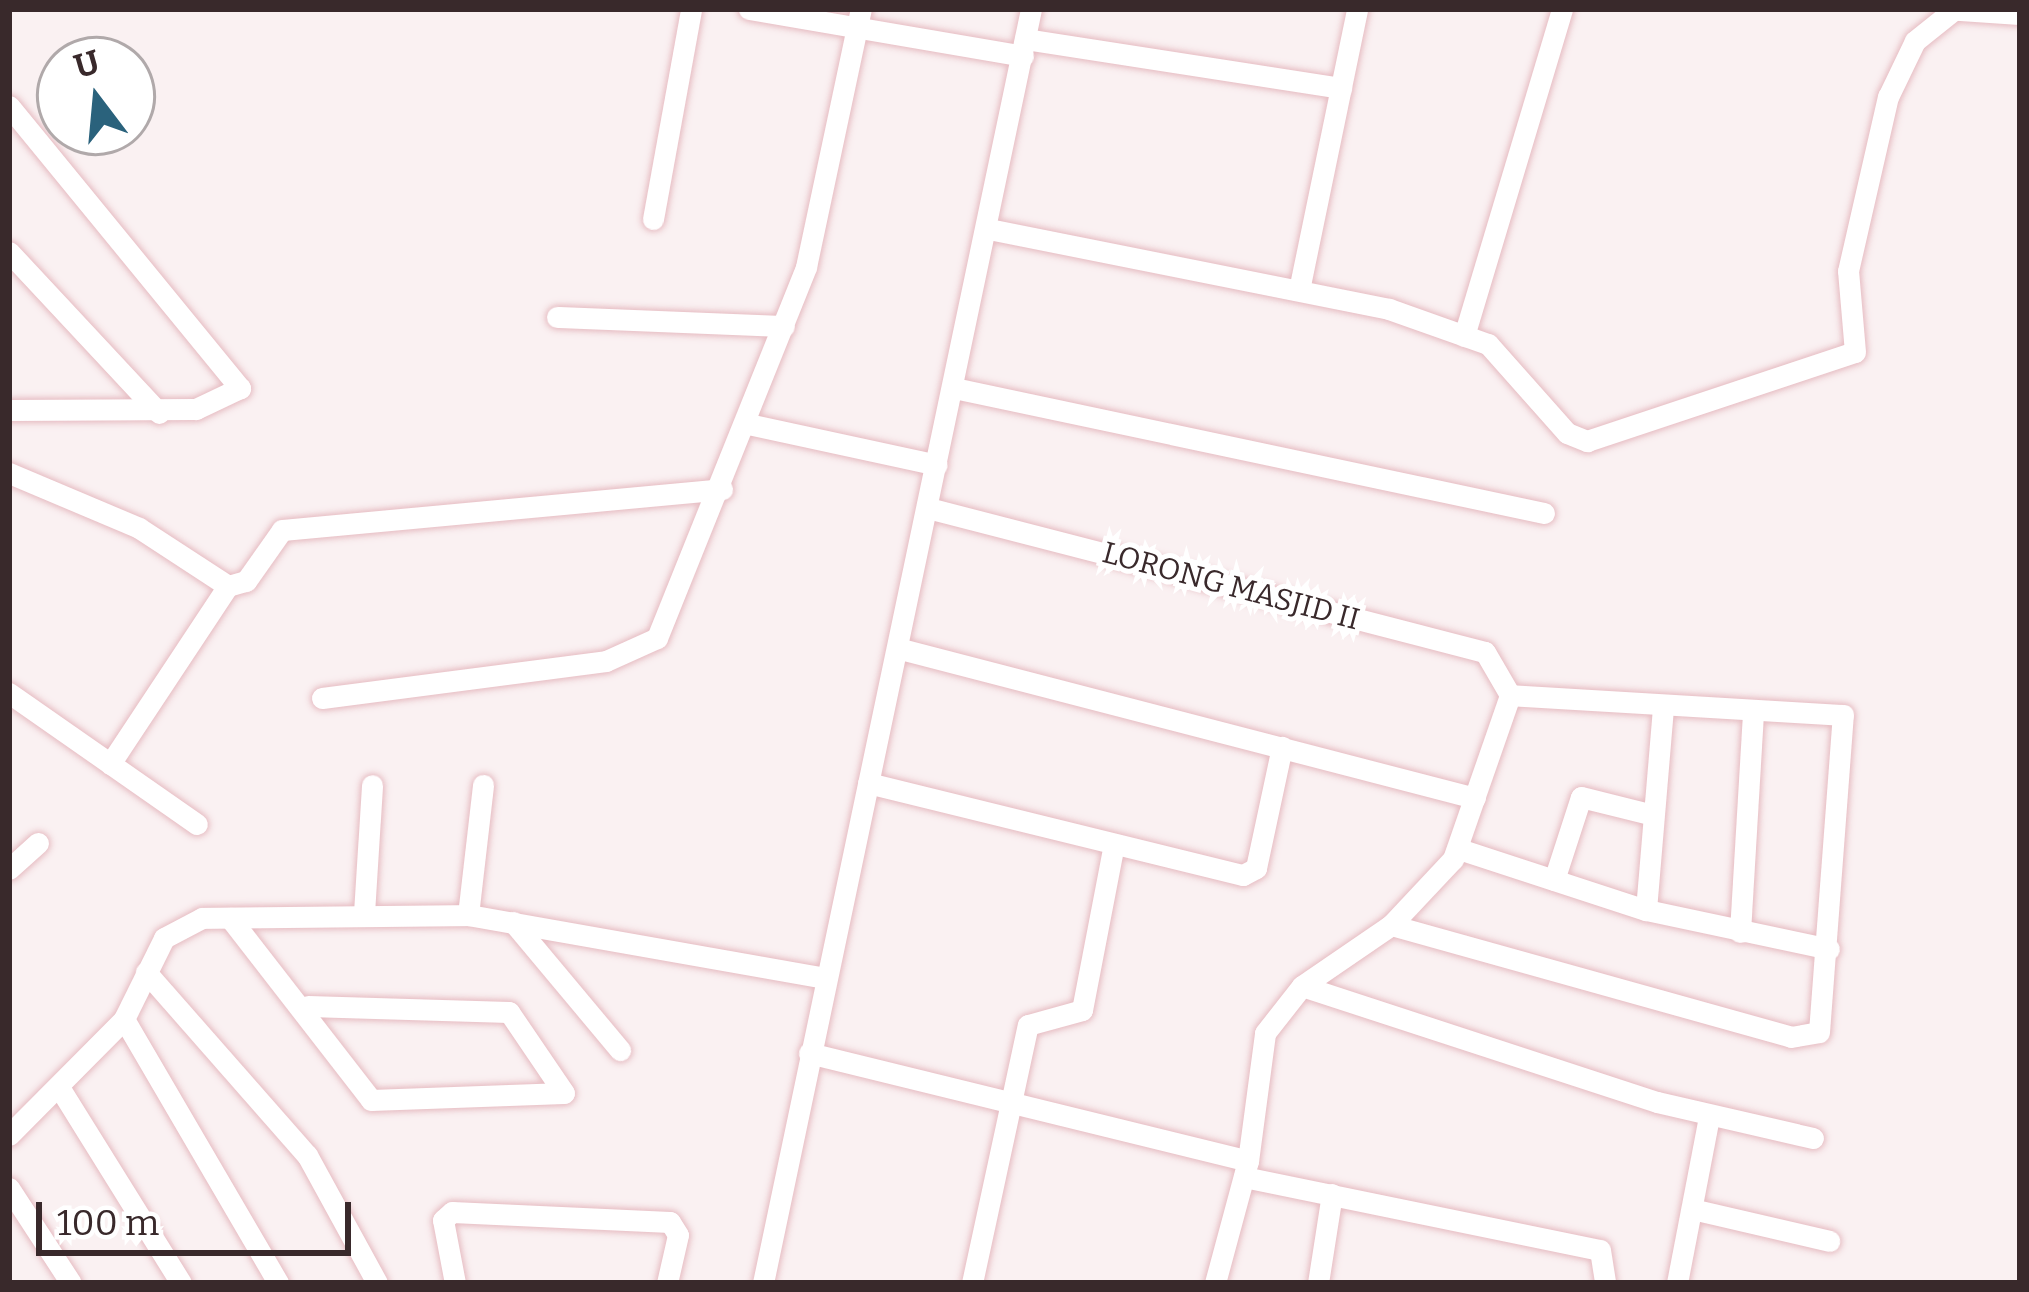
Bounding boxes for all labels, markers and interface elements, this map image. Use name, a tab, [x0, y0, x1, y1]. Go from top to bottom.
north arrow	[36, 36, 156, 156]
text: U	[70, 42, 104, 87]
street label: LORONG MASJID II	[1099, 534, 1363, 638]
scale bar	[42, 1178, 357, 1252]
text: 100 m	[57, 1201, 159, 1245]

